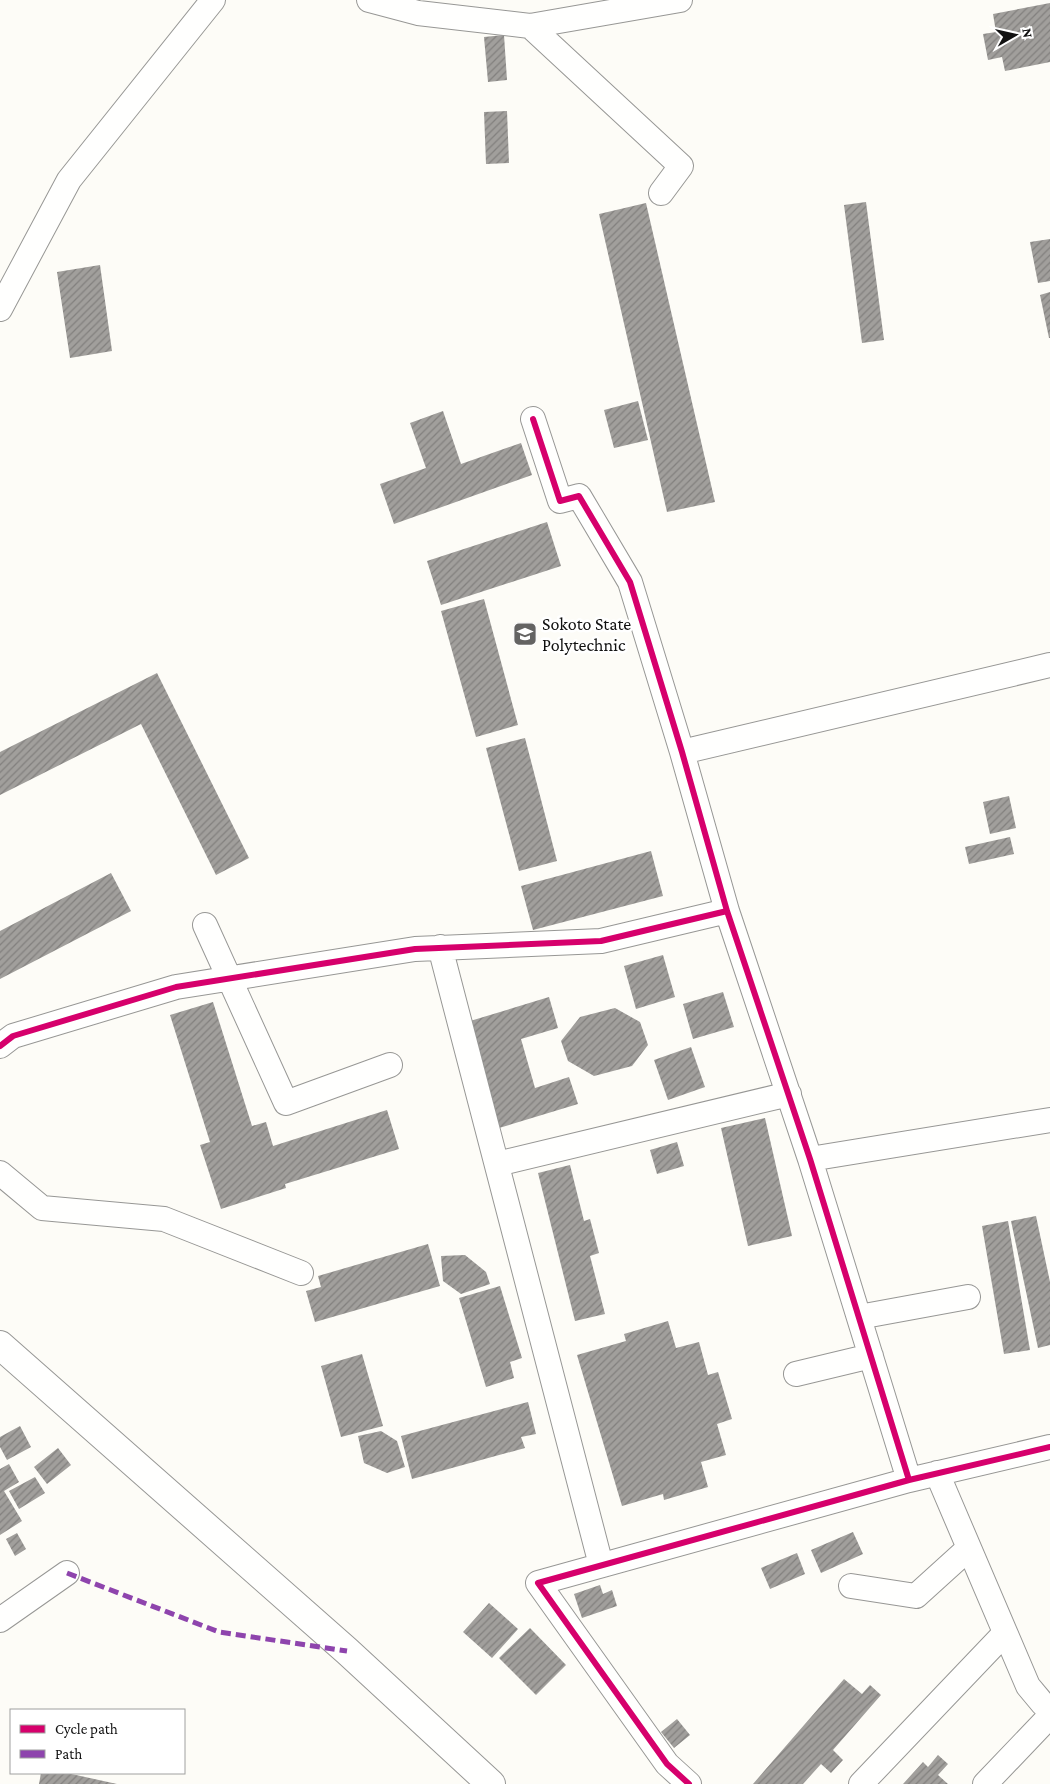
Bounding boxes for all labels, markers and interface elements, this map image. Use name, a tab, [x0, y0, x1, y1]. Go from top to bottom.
north arrow	[990, 10, 1040, 60]
text: N	[1019, 27, 1037, 39]
place label: Sokoto State Polytechnic	[542, 614, 631, 655]
school or university icon: Sokoto State Polytechnic	[512, 621, 538, 647]
legend	[10, 1709, 185, 1774]
text: Cycle path	[55, 1721, 118, 1738]
text: Path	[55, 1746, 82, 1762]

